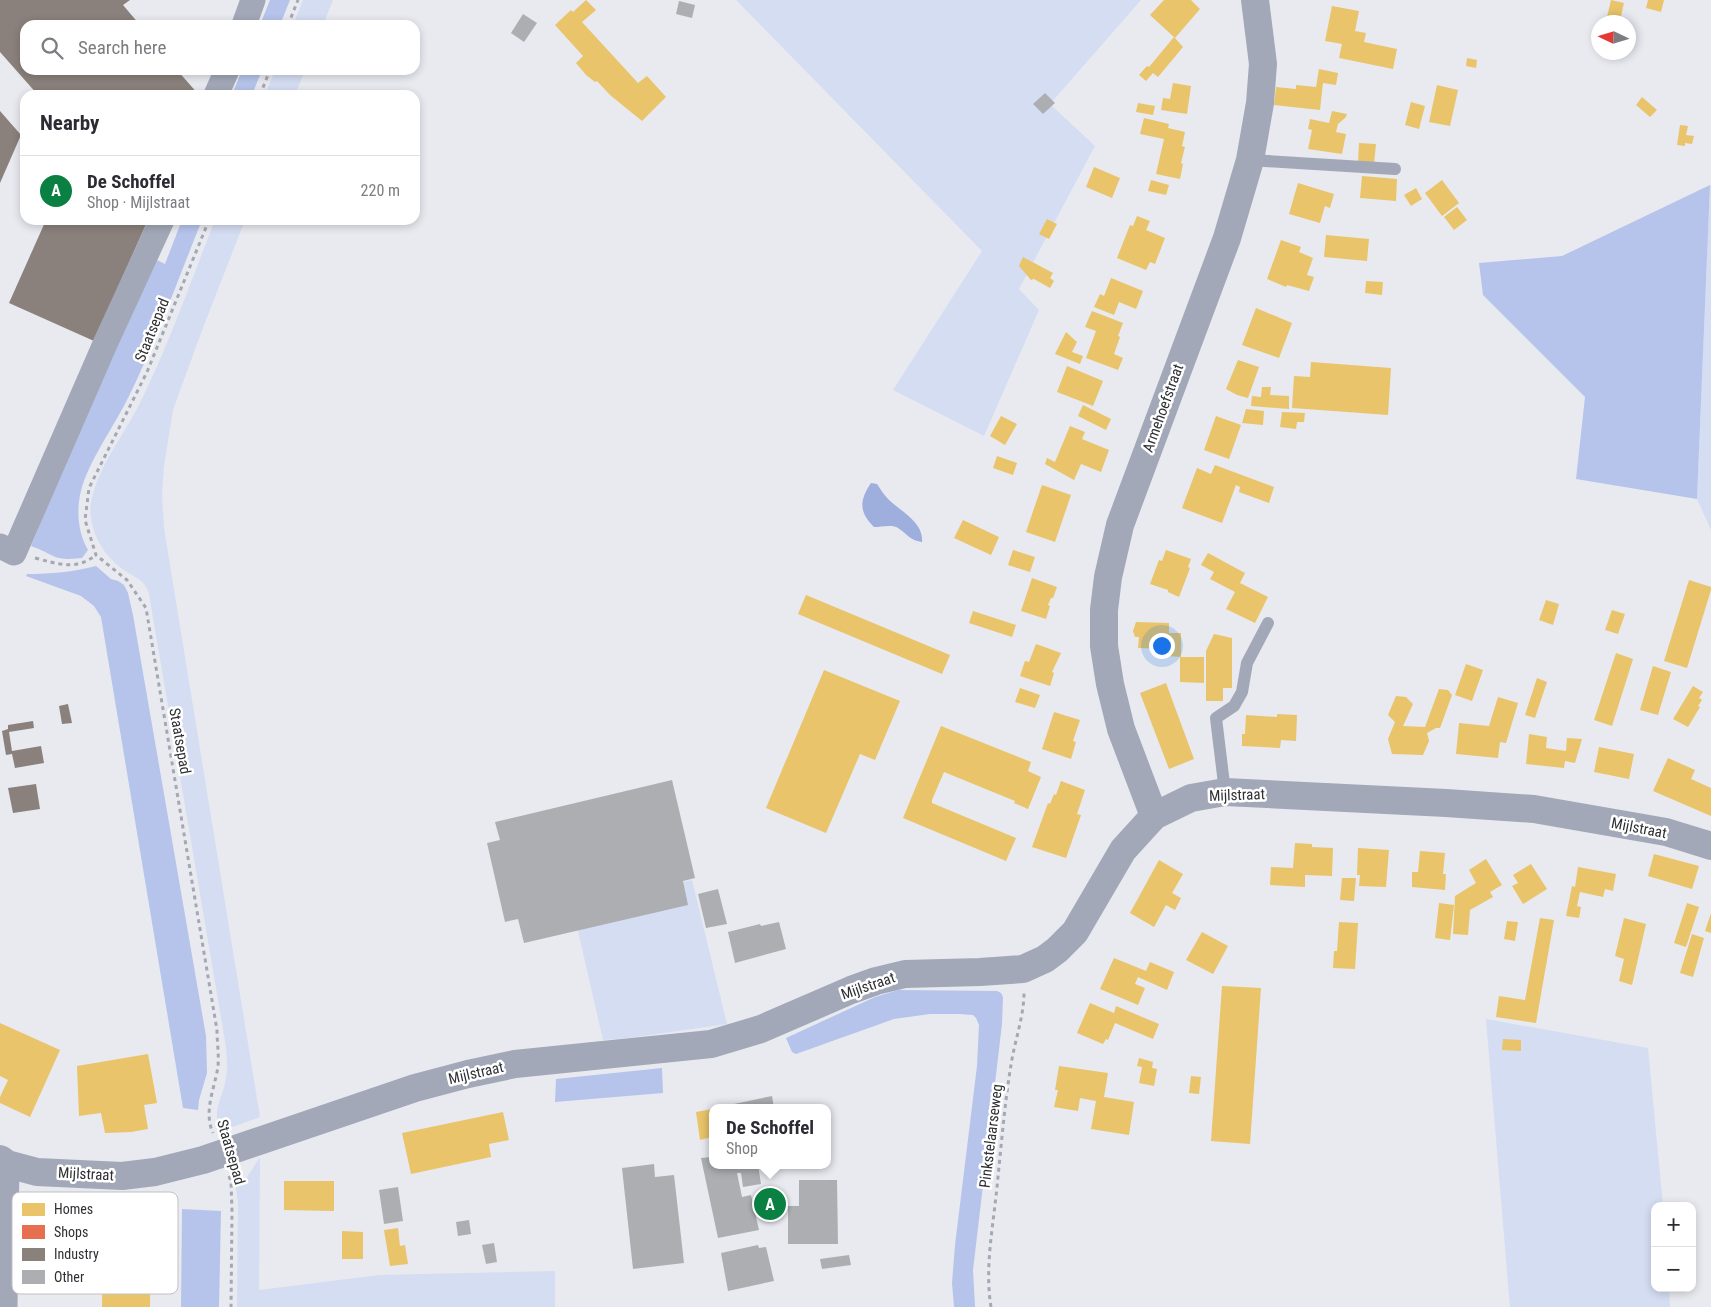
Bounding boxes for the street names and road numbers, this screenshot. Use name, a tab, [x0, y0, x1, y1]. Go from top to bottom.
street label: Staatsepad	[131, 296, 173, 364]
street label: Armehoefstraat	[1139, 361, 1187, 455]
street label: Staatsepad	[165, 706, 195, 776]
street label: Mijlstraat	[1209, 785, 1265, 805]
street label: Mijlstraat	[1610, 814, 1668, 842]
street label: Mijlstraat	[839, 968, 897, 1004]
street label: Mijlstraat	[447, 1058, 505, 1088]
street label: Pinkstelaarseweg	[976, 1083, 1006, 1189]
street label: Staatsepad	[213, 1117, 249, 1187]
street label: Mijlstraat	[58, 1164, 114, 1184]

